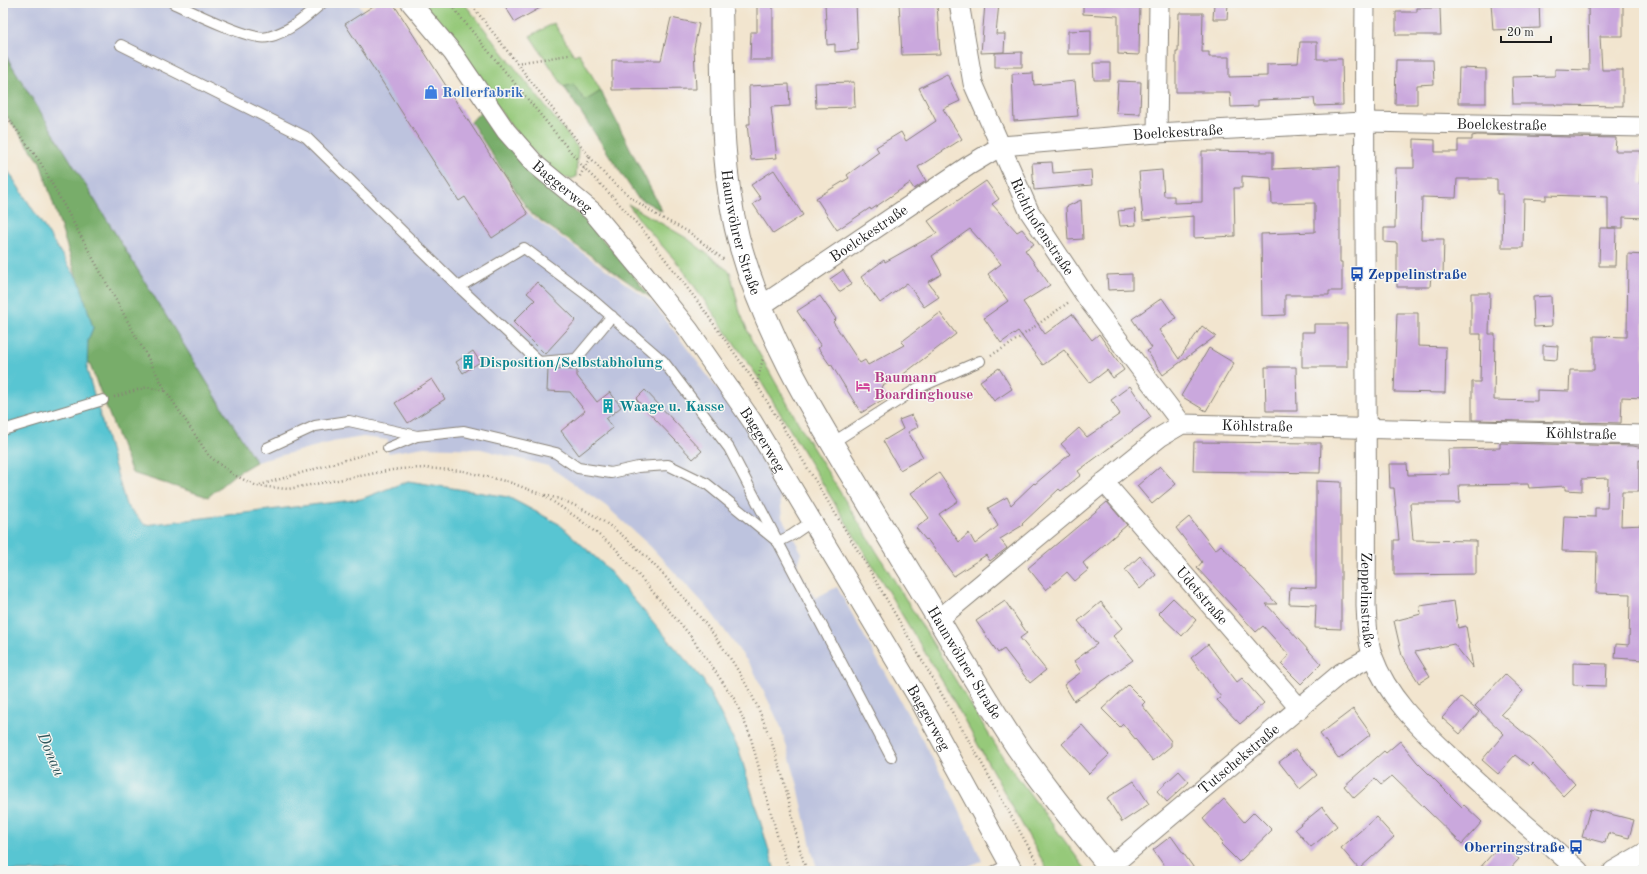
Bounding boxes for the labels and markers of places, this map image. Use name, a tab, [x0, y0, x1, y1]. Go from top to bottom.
shop icon: Rollerfabrik	[423, 84, 439, 100]
place label: Rollerfabrik	[442, 86, 524, 101]
bus stop icon: Zeppelinstraße	[1349, 266, 1365, 282]
place label: Zeppelinstraße	[1368, 268, 1467, 283]
building icon: Disposition/Selbstabholung	[460, 354, 476, 370]
place label: Disposition/Selbstabholung	[479, 356, 663, 371]
place label: Baumann Boardinghouse	[874, 371, 973, 403]
hotel icon: Baumann Boardinghouse	[855, 378, 871, 394]
building icon: Waage u. Kasse	[600, 398, 616, 414]
place label: Waage u. Kasse	[619, 400, 724, 415]
bus stop icon: Oberringstraße	[1568, 839, 1584, 855]
place label: Oberringstraße	[1464, 841, 1565, 856]

